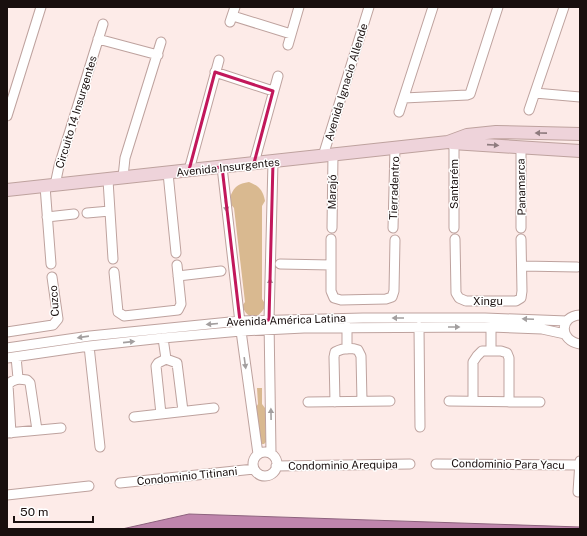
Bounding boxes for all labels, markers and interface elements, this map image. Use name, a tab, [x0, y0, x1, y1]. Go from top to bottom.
street label: Avenida Ignacio Allende	[322, 22, 370, 142]
street label: Circuito 14 Insurgentes	[53, 54, 99, 170]
one-way arrow	[535, 129, 547, 136]
one-way arrow	[487, 142, 499, 149]
street label: Avenida Insurgentes	[176, 156, 281, 178]
street label: Tierradentro	[387, 156, 401, 220]
street label: Panamarca	[515, 158, 527, 216]
street label: Santarém	[448, 159, 460, 209]
street label: Marajó	[326, 174, 338, 210]
one-way arrow	[223, 200, 230, 212]
one-way arrow	[267, 277, 273, 290]
street label: Cuzco	[47, 285, 61, 317]
street label: Xingu	[473, 295, 503, 307]
street label: Avenida América Latina	[226, 312, 346, 328]
one-way arrow	[391, 315, 404, 321]
one-way arrow	[521, 316, 534, 322]
one-way arrow	[206, 320, 218, 327]
one-way arrow	[448, 324, 461, 330]
one-way arrow	[77, 334, 89, 340]
one-way arrow	[123, 338, 135, 345]
one-way arrow	[242, 357, 248, 369]
one-way arrow	[267, 408, 274, 420]
street label: Condominio Para Yacu	[451, 457, 565, 471]
street label: Condominio Arequipa	[288, 458, 398, 472]
street label: Condominio Titinani	[136, 465, 238, 487]
scale bar	[14, 498, 93, 524]
text: 50 m	[20, 505, 48, 519]

